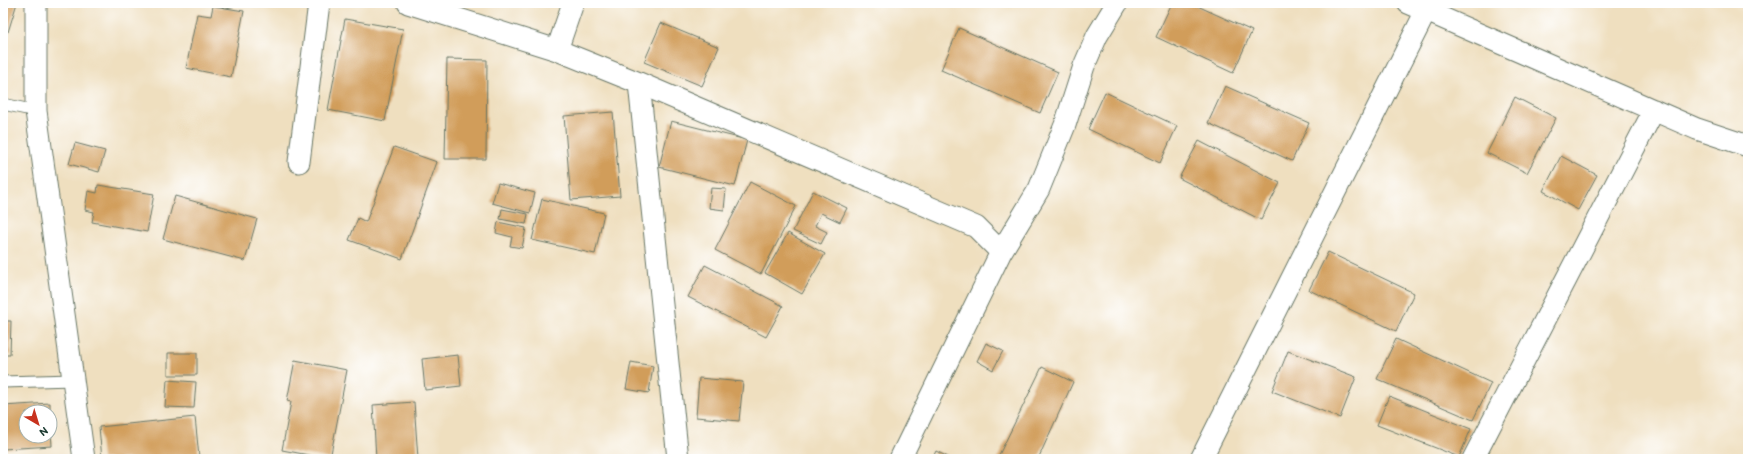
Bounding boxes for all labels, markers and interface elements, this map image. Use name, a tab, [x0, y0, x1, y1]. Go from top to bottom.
north arrow	[18, 404, 58, 444]
text: N	[37, 424, 51, 439]

